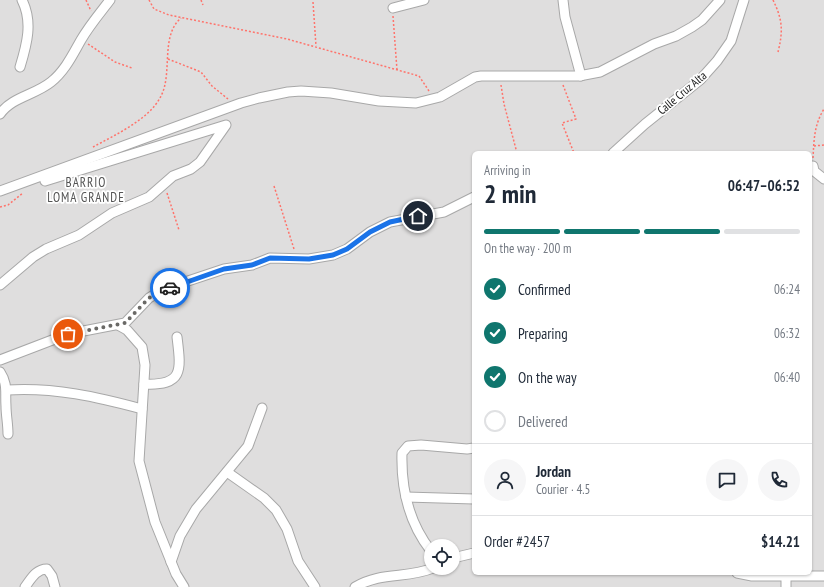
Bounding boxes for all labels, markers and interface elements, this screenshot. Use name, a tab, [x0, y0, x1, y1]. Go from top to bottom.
street label: Calle Cruz Alta	[654, 67, 710, 118]
text: Arriving in	[484, 162, 531, 179]
district label: BARRIO LOMA GRANDE	[47, 174, 125, 206]
text: 06:47–06:52	[728, 176, 800, 195]
text: 2 min	[484, 177, 537, 210]
pin	[401, 199, 435, 233]
icon: home	[407, 205, 429, 227]
text: On the way · 200 m	[484, 240, 571, 257]
courier	[150, 268, 190, 308]
icon: car	[159, 277, 181, 299]
icon: check	[484, 278, 506, 300]
text: Confirmed	[518, 280, 571, 299]
text: 06:24	[774, 281, 800, 298]
pin	[51, 317, 85, 351]
icon: check	[484, 322, 506, 344]
icon: bag	[57, 323, 79, 345]
text: Preparing	[518, 324, 568, 343]
text: 06:32	[774, 325, 800, 342]
icon: check	[484, 366, 506, 388]
text: On the way	[518, 368, 577, 387]
text: 06:40	[774, 369, 800, 386]
text: Delivered	[518, 412, 568, 431]
button: person	[484, 459, 526, 501]
button: chat	[706, 459, 748, 501]
button: phone	[758, 459, 800, 501]
text: Jordan	[536, 462, 571, 481]
text: Courier · 4.5	[536, 481, 590, 498]
text: Order #2457	[484, 532, 550, 551]
text: $14.21	[761, 532, 800, 551]
map controls	[424, 539, 460, 575]
button: locate	[424, 539, 460, 575]

